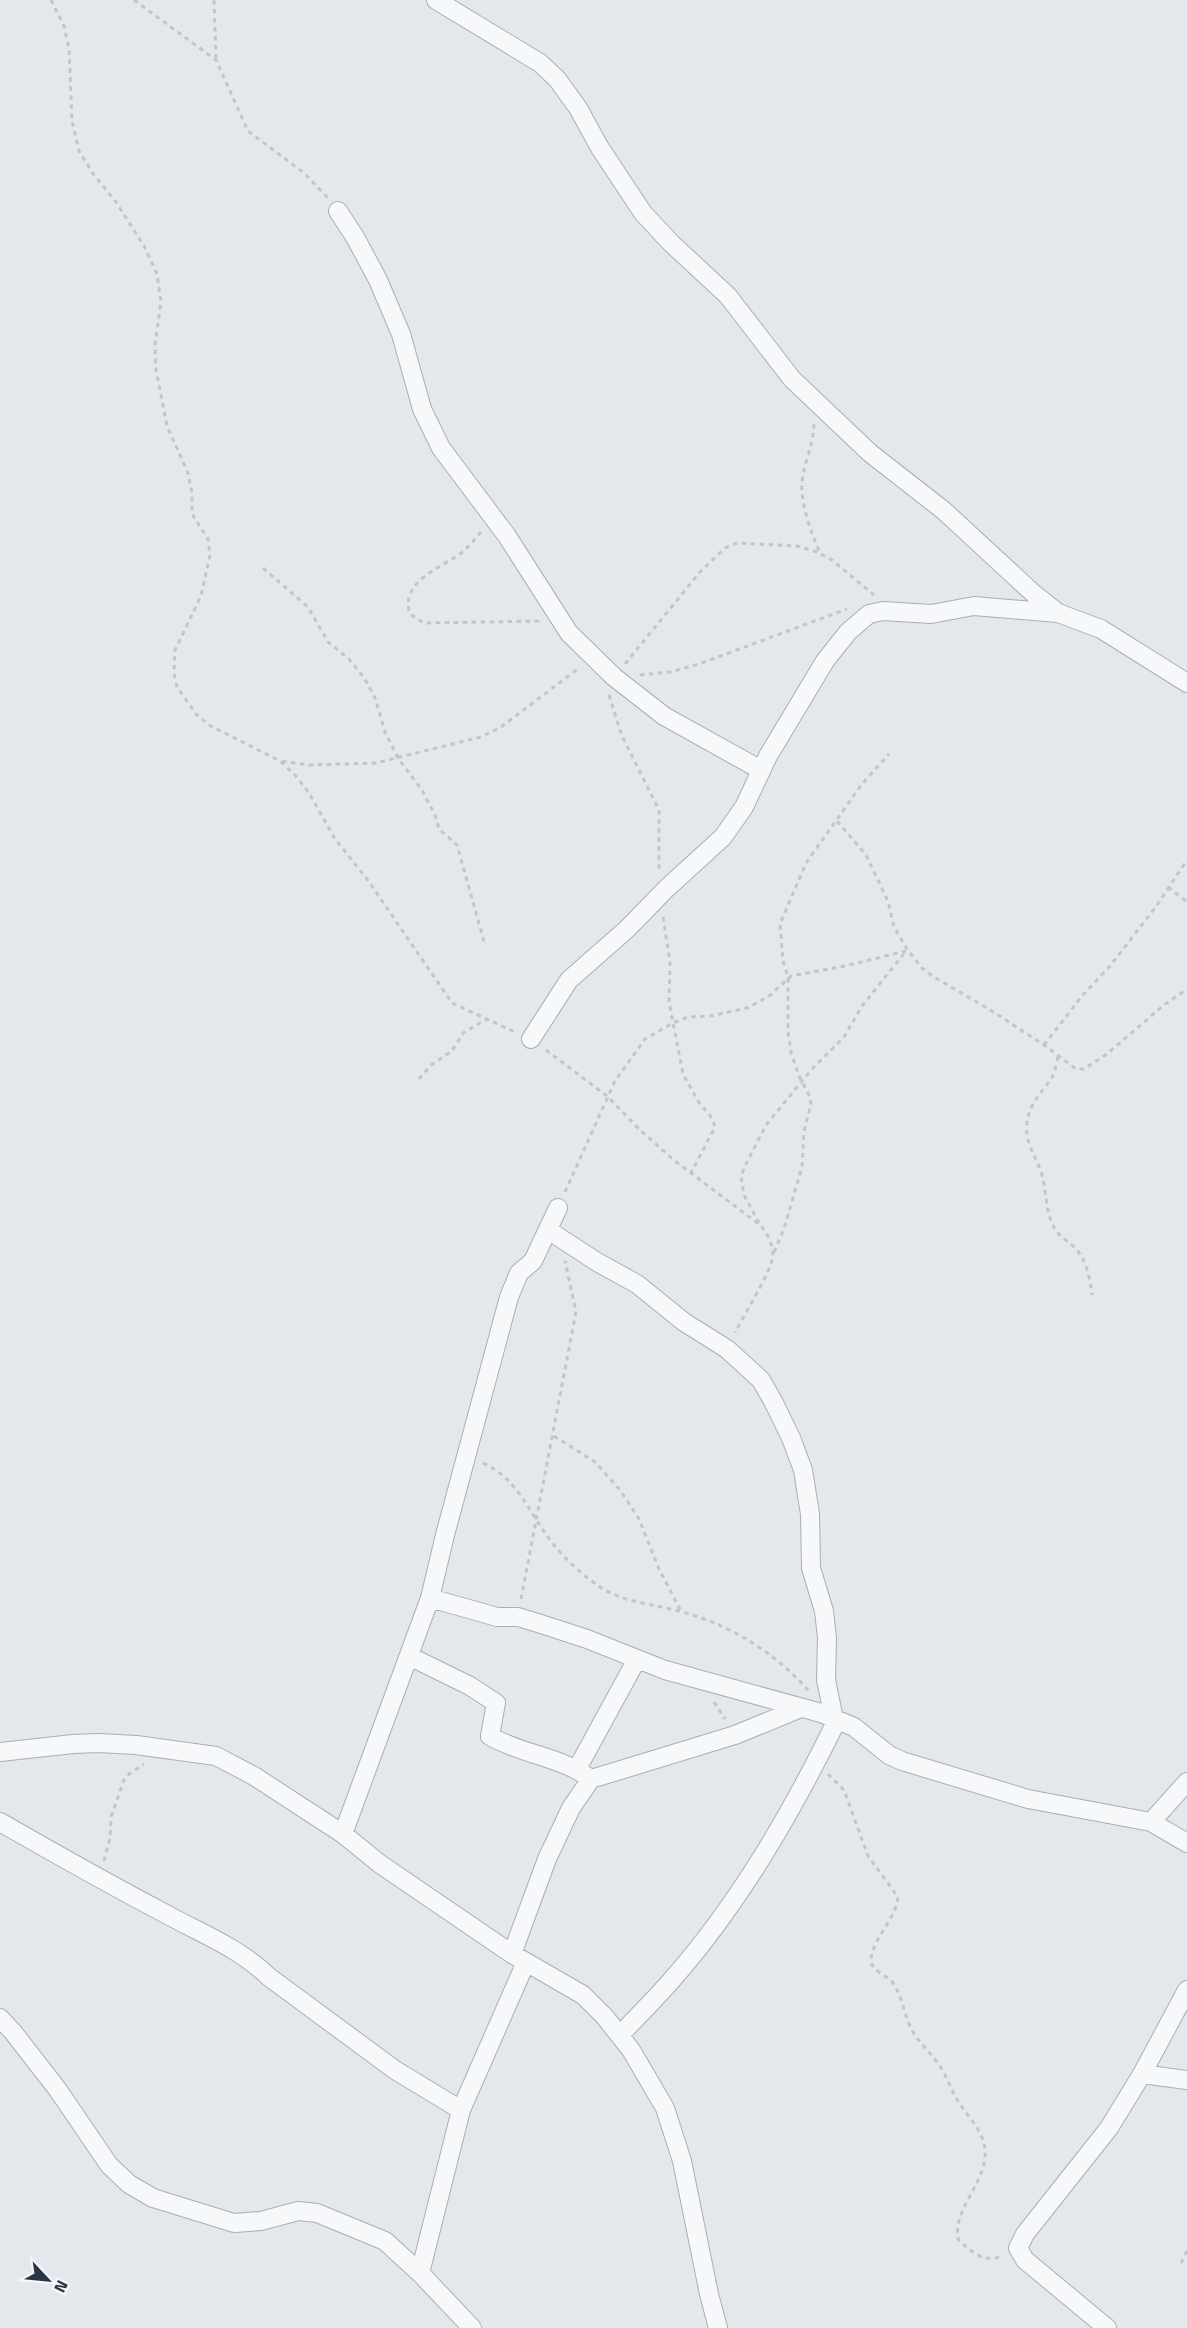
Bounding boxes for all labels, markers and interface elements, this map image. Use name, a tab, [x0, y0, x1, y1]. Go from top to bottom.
north arrow	[18, 2250, 78, 2310]
text: N	[48, 2276, 75, 2297]

